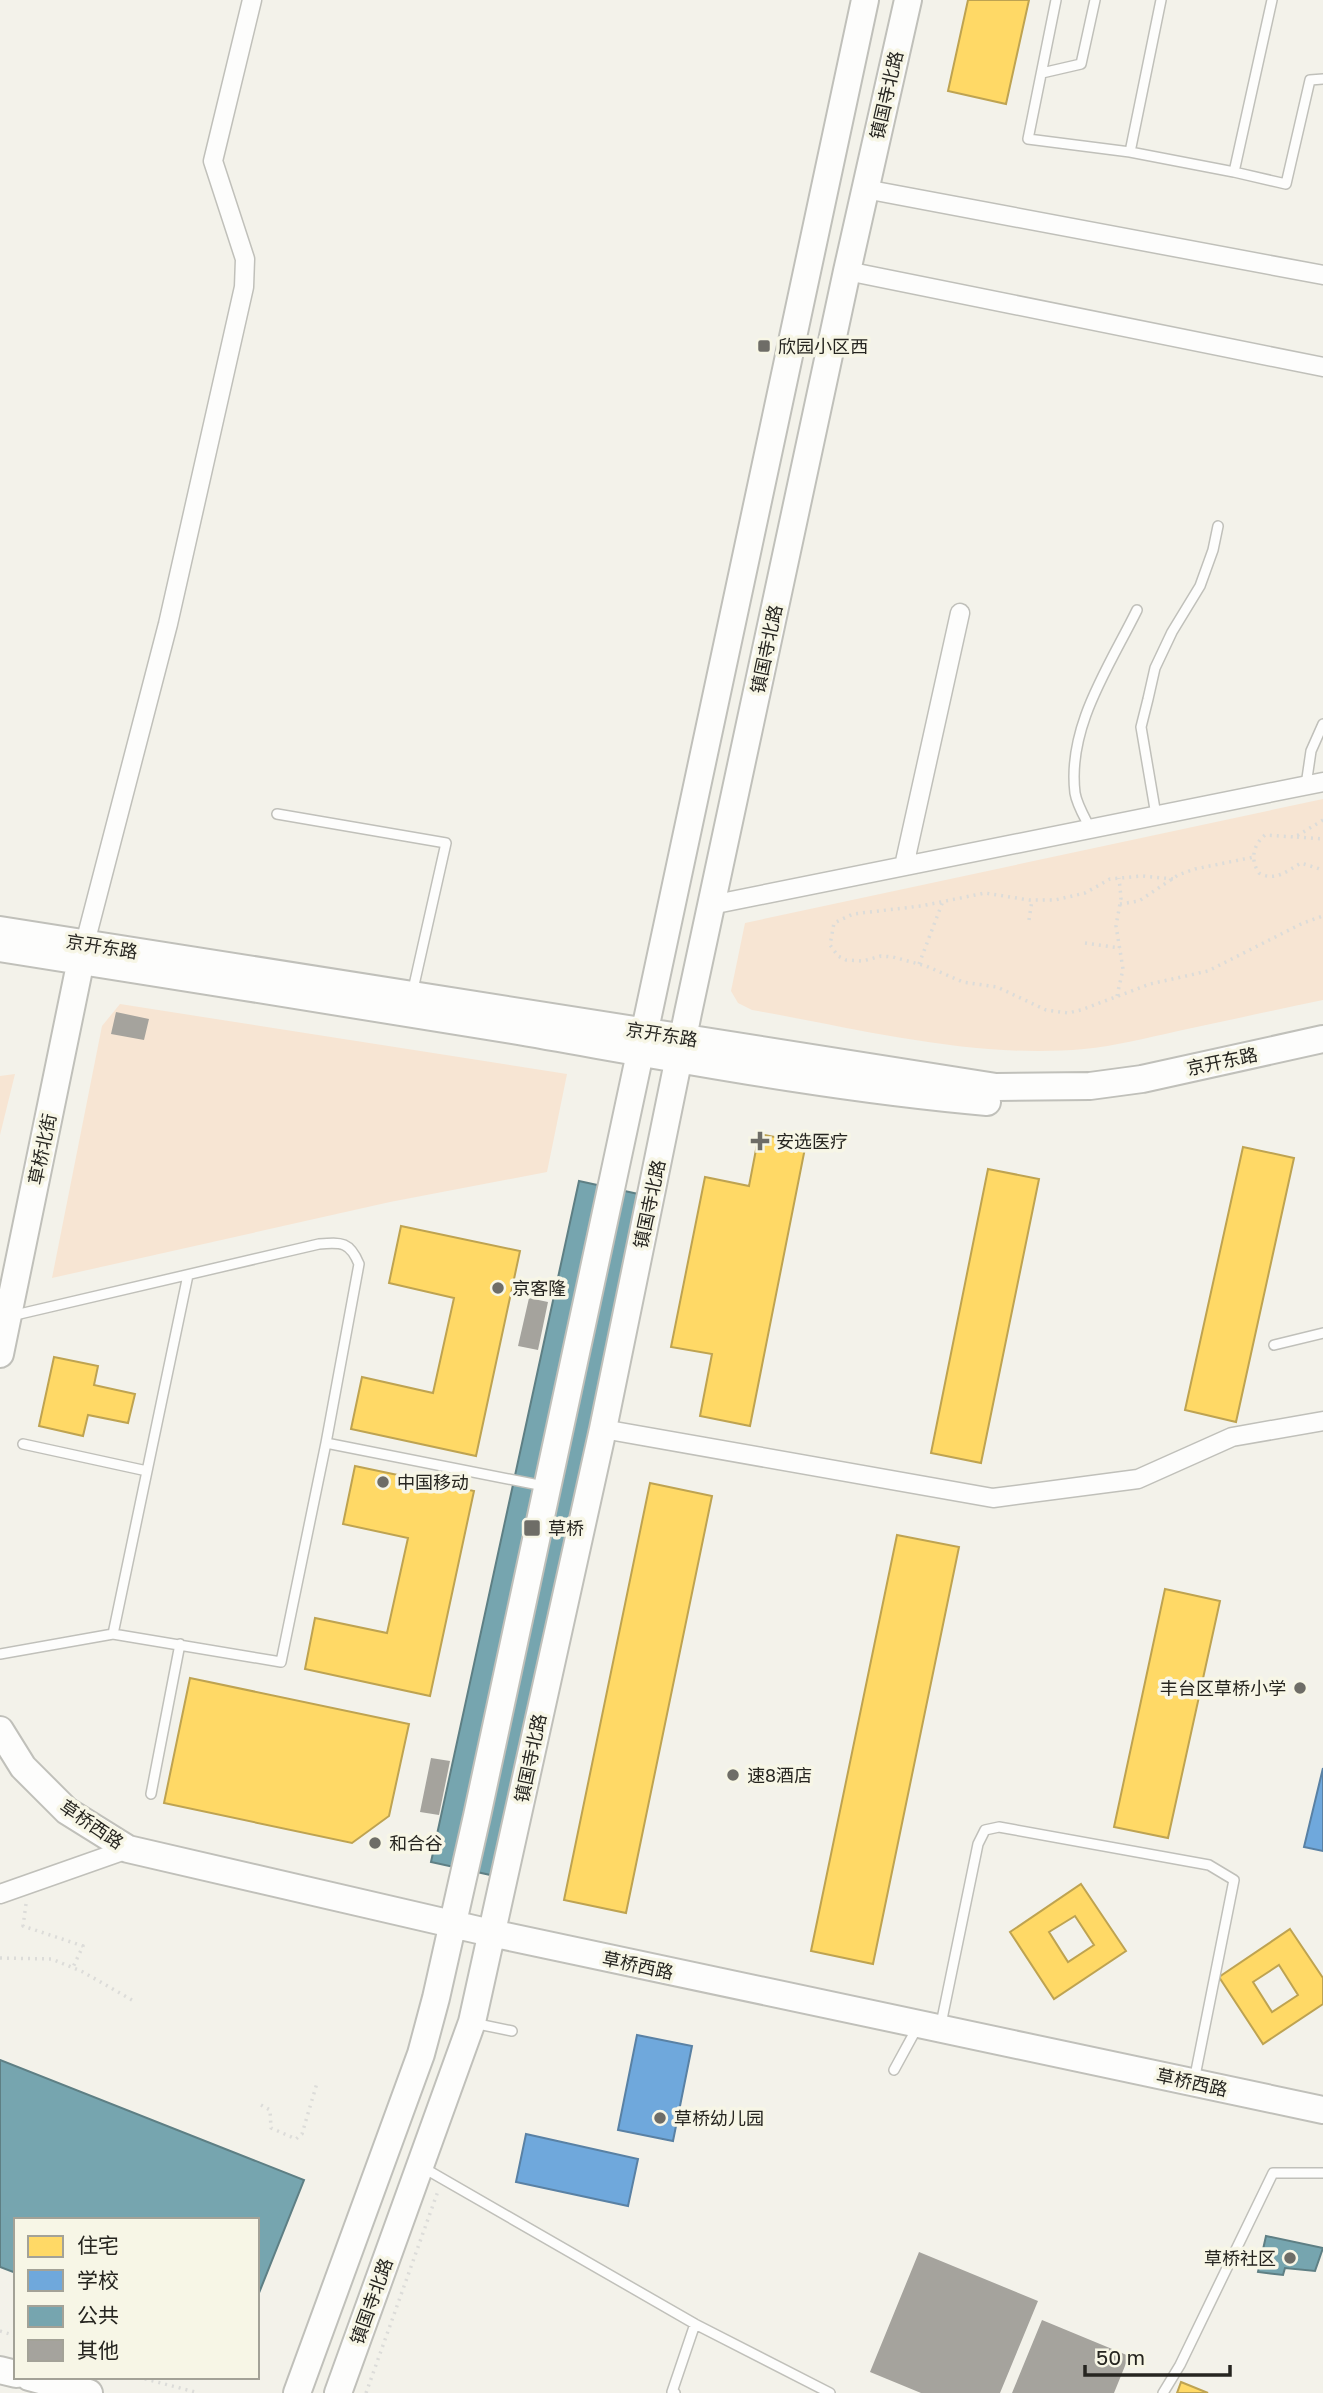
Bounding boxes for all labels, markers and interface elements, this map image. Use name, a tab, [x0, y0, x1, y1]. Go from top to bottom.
street label: 镇国寺北路	[865, 49, 907, 141]
place label: 欣园小区西	[778, 335, 868, 357]
marker: 欣园小区西	[756, 338, 772, 354]
street label: 镇国寺北路	[746, 603, 786, 695]
street label: 京开东路	[65, 930, 139, 962]
street label: 京开东路	[625, 1018, 699, 1050]
street label: 京开东路	[1184, 1043, 1260, 1079]
street label: 草桥北街	[24, 1111, 60, 1187]
place label: 安选医疗	[776, 1130, 848, 1152]
marker: 安选医疗	[750, 1131, 770, 1151]
street label: 镇国寺北路	[629, 1158, 669, 1250]
place label: 京客隆	[512, 1277, 566, 1299]
marker: 京客隆	[490, 1280, 506, 1296]
place label: 中国移动	[397, 1471, 469, 1493]
marker: 中国移动	[375, 1474, 391, 1490]
place label: 草桥	[548, 1517, 584, 1539]
marker: 草桥	[522, 1518, 542, 1538]
place label: 丰台区草桥小学	[1160, 1677, 1286, 1699]
marker: 丰台区草桥小学	[1292, 1680, 1308, 1696]
street label: 镇国寺北路	[510, 1712, 550, 1804]
place label: 速8酒店	[747, 1764, 812, 1786]
marker: 速8酒店	[725, 1767, 741, 1783]
street label: 草桥西路	[56, 1795, 128, 1853]
place label: 和合谷	[389, 1832, 443, 1854]
marker: 和合谷	[367, 1835, 383, 1851]
street label: 草桥西路	[600, 1947, 676, 1983]
street label: 草桥西路	[1154, 2064, 1230, 2100]
place label: 草桥幼儿园	[674, 2107, 764, 2129]
marker: 草桥幼儿园	[652, 2110, 668, 2126]
legend	[14, 2218, 259, 2379]
text: 住宅	[77, 2232, 119, 2258]
place label: 草桥社区	[1204, 2247, 1276, 2269]
marker: 草桥社区	[1282, 2250, 1298, 2266]
street label: 镇国寺北路	[345, 2255, 397, 2347]
text: 学校	[77, 2267, 119, 2293]
text: 公共	[77, 2302, 119, 2328]
scale bar	[1085, 2334, 1230, 2378]
text: 其他	[77, 2337, 119, 2363]
text: 50 m	[1096, 2344, 1145, 2370]

